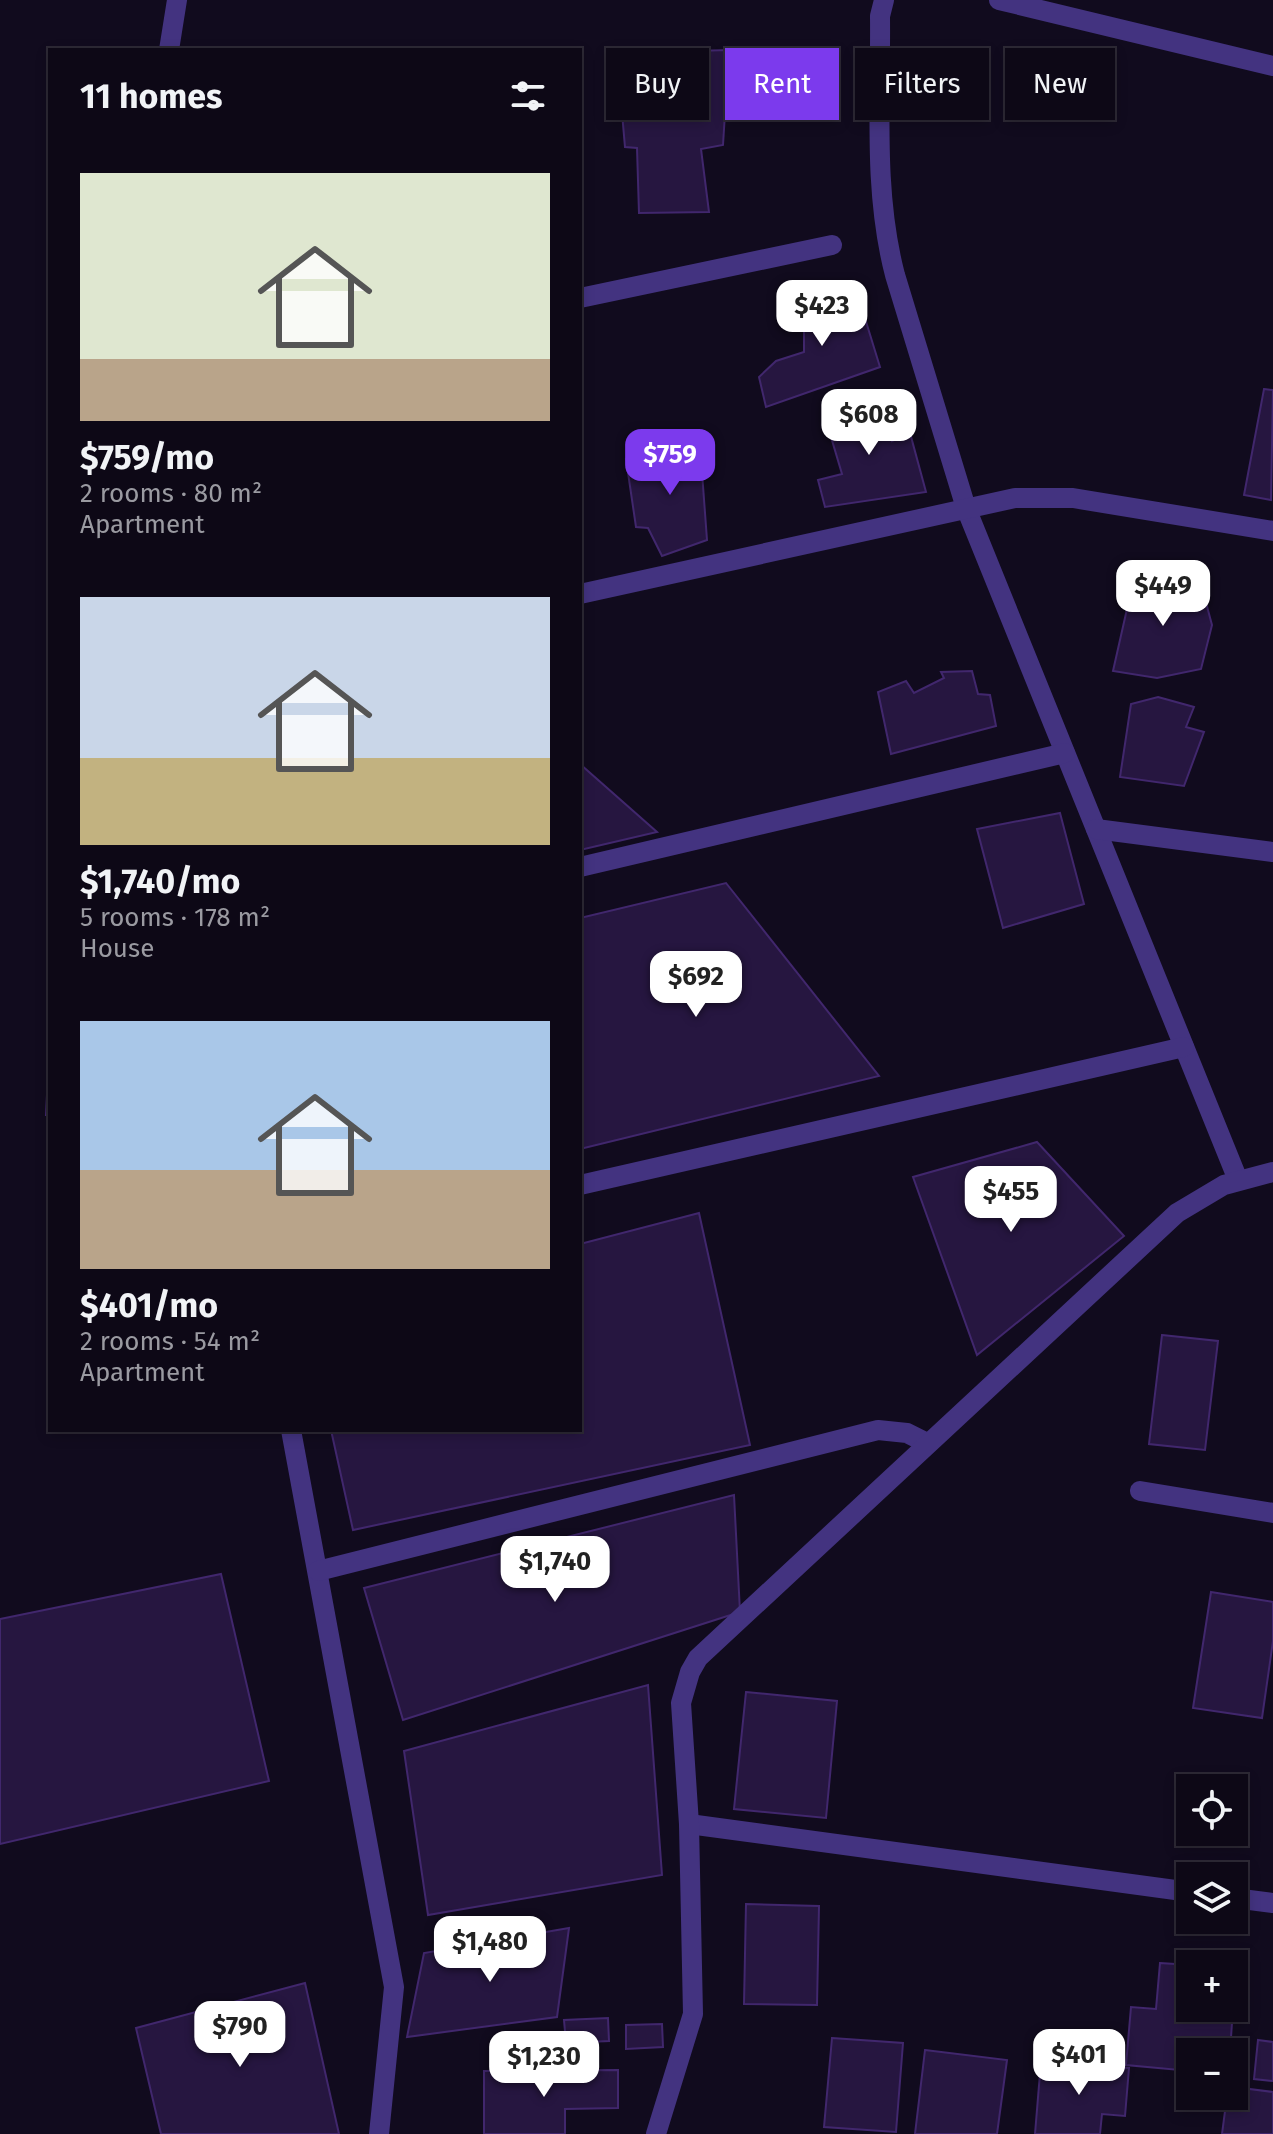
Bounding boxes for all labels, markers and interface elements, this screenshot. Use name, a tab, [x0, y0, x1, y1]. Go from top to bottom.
chip: Buy	[606, 48, 709, 120]
chip: Rent	[725, 48, 839, 120]
chip: Filters	[855, 48, 989, 120]
chip: New	[1005, 48, 1115, 120]
icon: filters	[506, 74, 550, 118]
text: 11 homes	[80, 76, 222, 117]
icon: home	[243, 225, 387, 369]
pin: $423	[775, 280, 869, 348]
text: $423	[794, 290, 850, 321]
pin: $608	[822, 389, 916, 457]
text: $608	[839, 399, 899, 430]
pin: $759	[623, 429, 717, 497]
text: $759/mo	[80, 437, 214, 478]
text: $759	[643, 439, 697, 470]
text: 2 rooms · 80 m²	[80, 478, 262, 509]
text: Apartment	[80, 509, 205, 540]
pin: $449	[1116, 560, 1210, 628]
text: $449	[1134, 570, 1192, 601]
icon: home	[243, 649, 387, 793]
text: $1,740/mo	[80, 861, 240, 902]
text: 5 rooms · 178 m²	[80, 902, 270, 933]
text: House	[80, 933, 154, 964]
pin: $692	[649, 951, 743, 1019]
text: $692	[668, 961, 724, 992]
icon: home	[243, 1073, 387, 1217]
pin: $455	[964, 1166, 1058, 1234]
text: $455	[983, 1176, 1039, 1207]
text: $401/mo	[80, 1285, 218, 1326]
text: 2 rooms · 54 m²	[80, 1326, 260, 1357]
text: Apartment	[80, 1357, 205, 1388]
pin: $1,740	[490, 1536, 620, 1604]
text: $1,740	[519, 1546, 591, 1577]
map controls	[1176, 1774, 1248, 2110]
button: locate	[1176, 1774, 1248, 1846]
button: layers	[1176, 1862, 1248, 1934]
pin: $1,480	[425, 1916, 555, 1984]
text: $1,480	[452, 1926, 528, 1957]
button: +	[1176, 1950, 1248, 2022]
pin: $790	[193, 2001, 287, 2069]
text: $790	[212, 2011, 268, 2042]
pin: $401	[1032, 2029, 1126, 2097]
pin: $1,230	[479, 2031, 609, 2099]
button: −	[1176, 2038, 1248, 2110]
text: $401	[1051, 2039, 1107, 2070]
text: $1,230	[507, 2041, 581, 2072]

